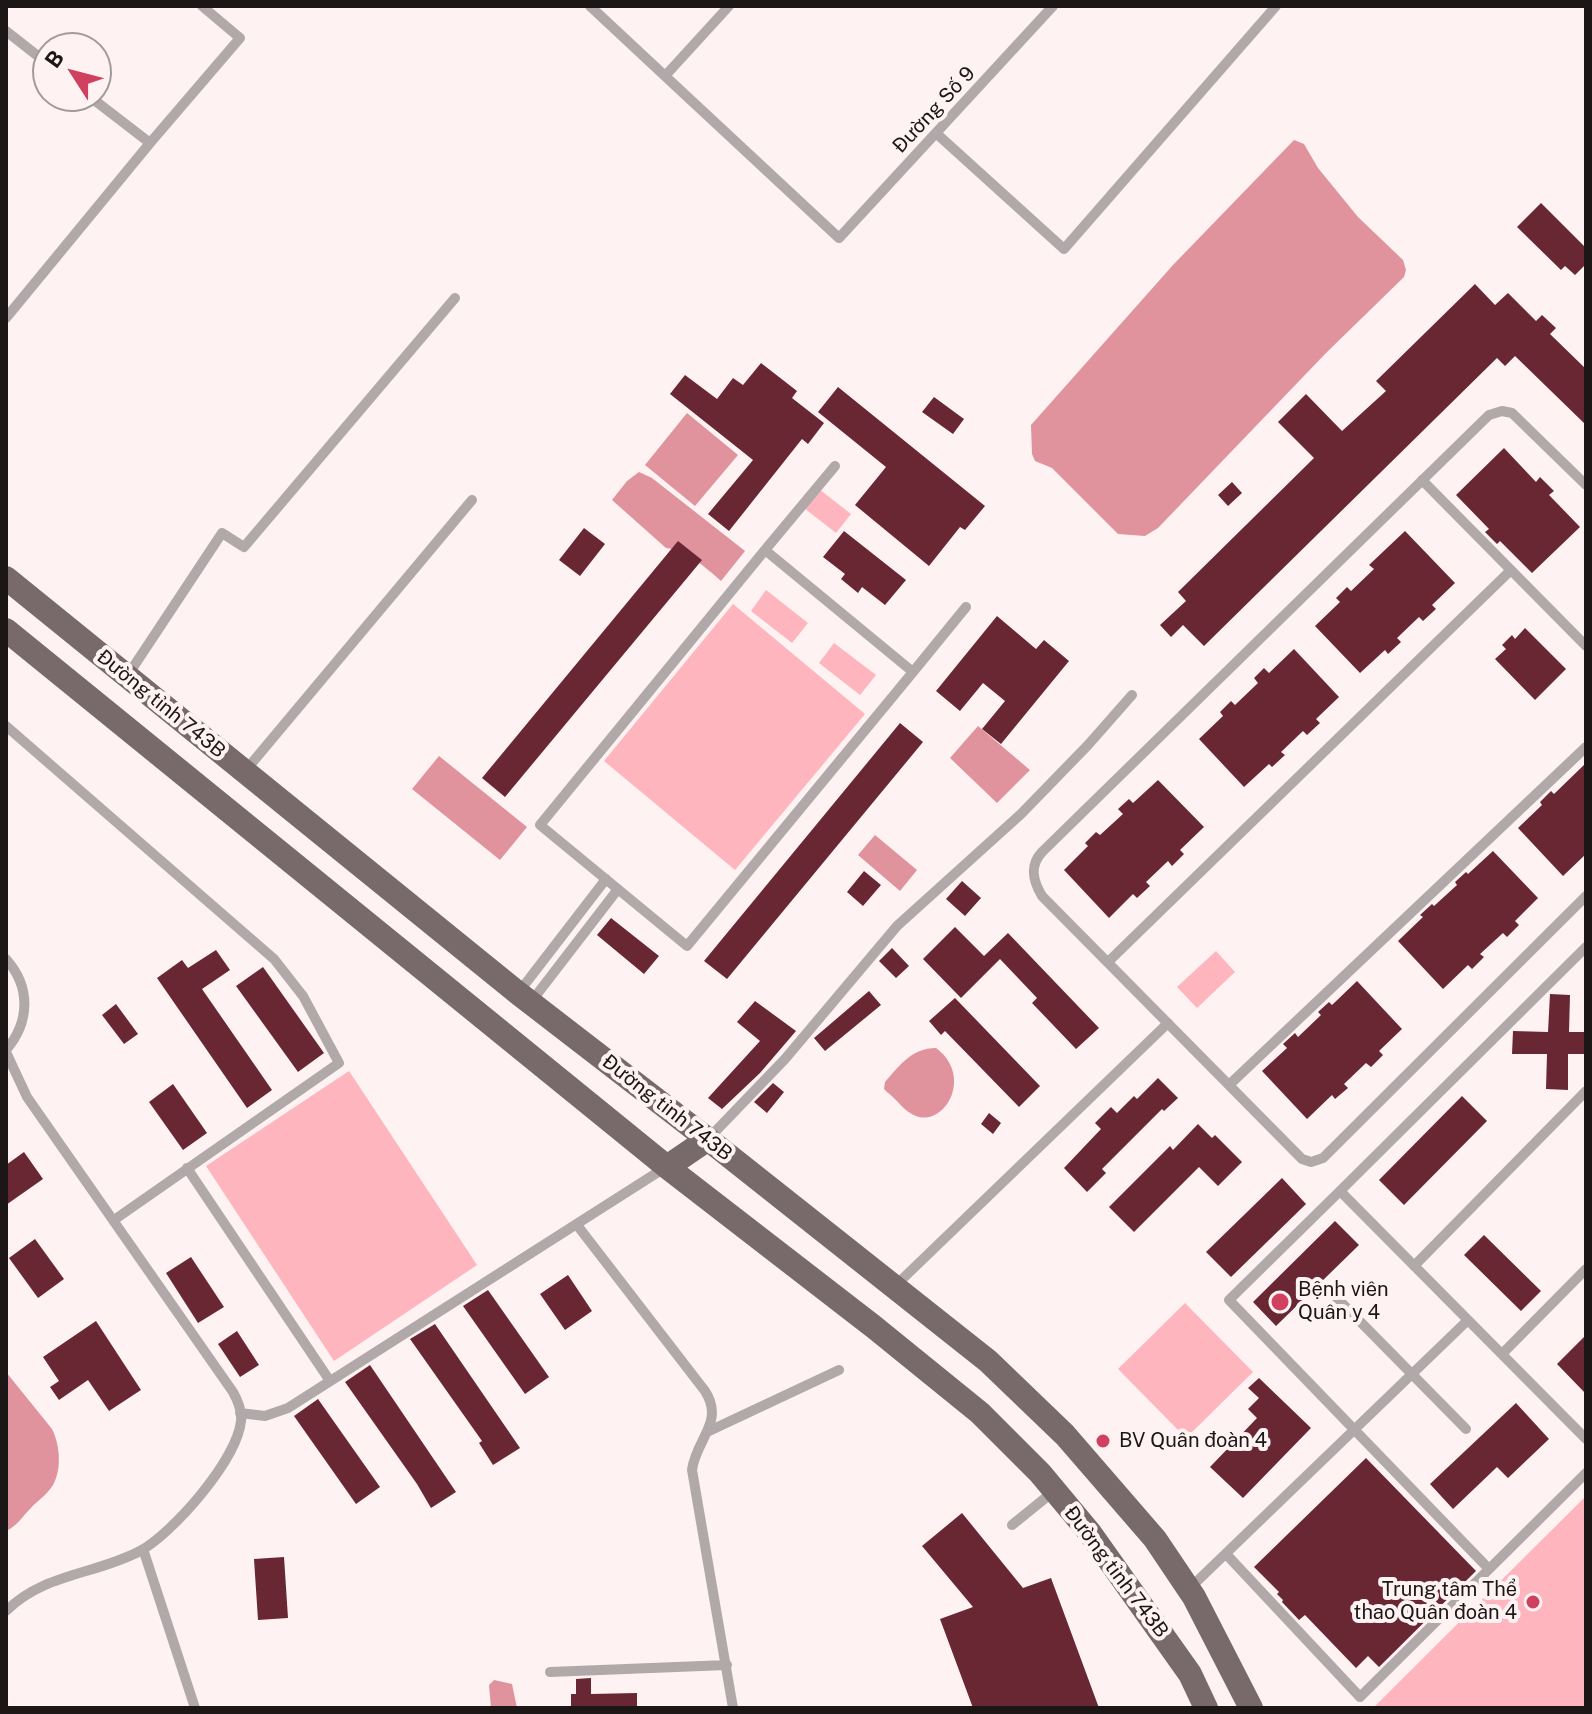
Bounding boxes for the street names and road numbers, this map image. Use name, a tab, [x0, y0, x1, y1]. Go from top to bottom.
street label: Đường Số 9	[888, 62, 980, 158]
street label: Đường tỉnh 743B	[92, 645, 230, 763]
street label: Đường tỉnh 743B	[597, 1050, 737, 1166]
street label: Đường tỉnh 743B	[1059, 1502, 1173, 1642]

